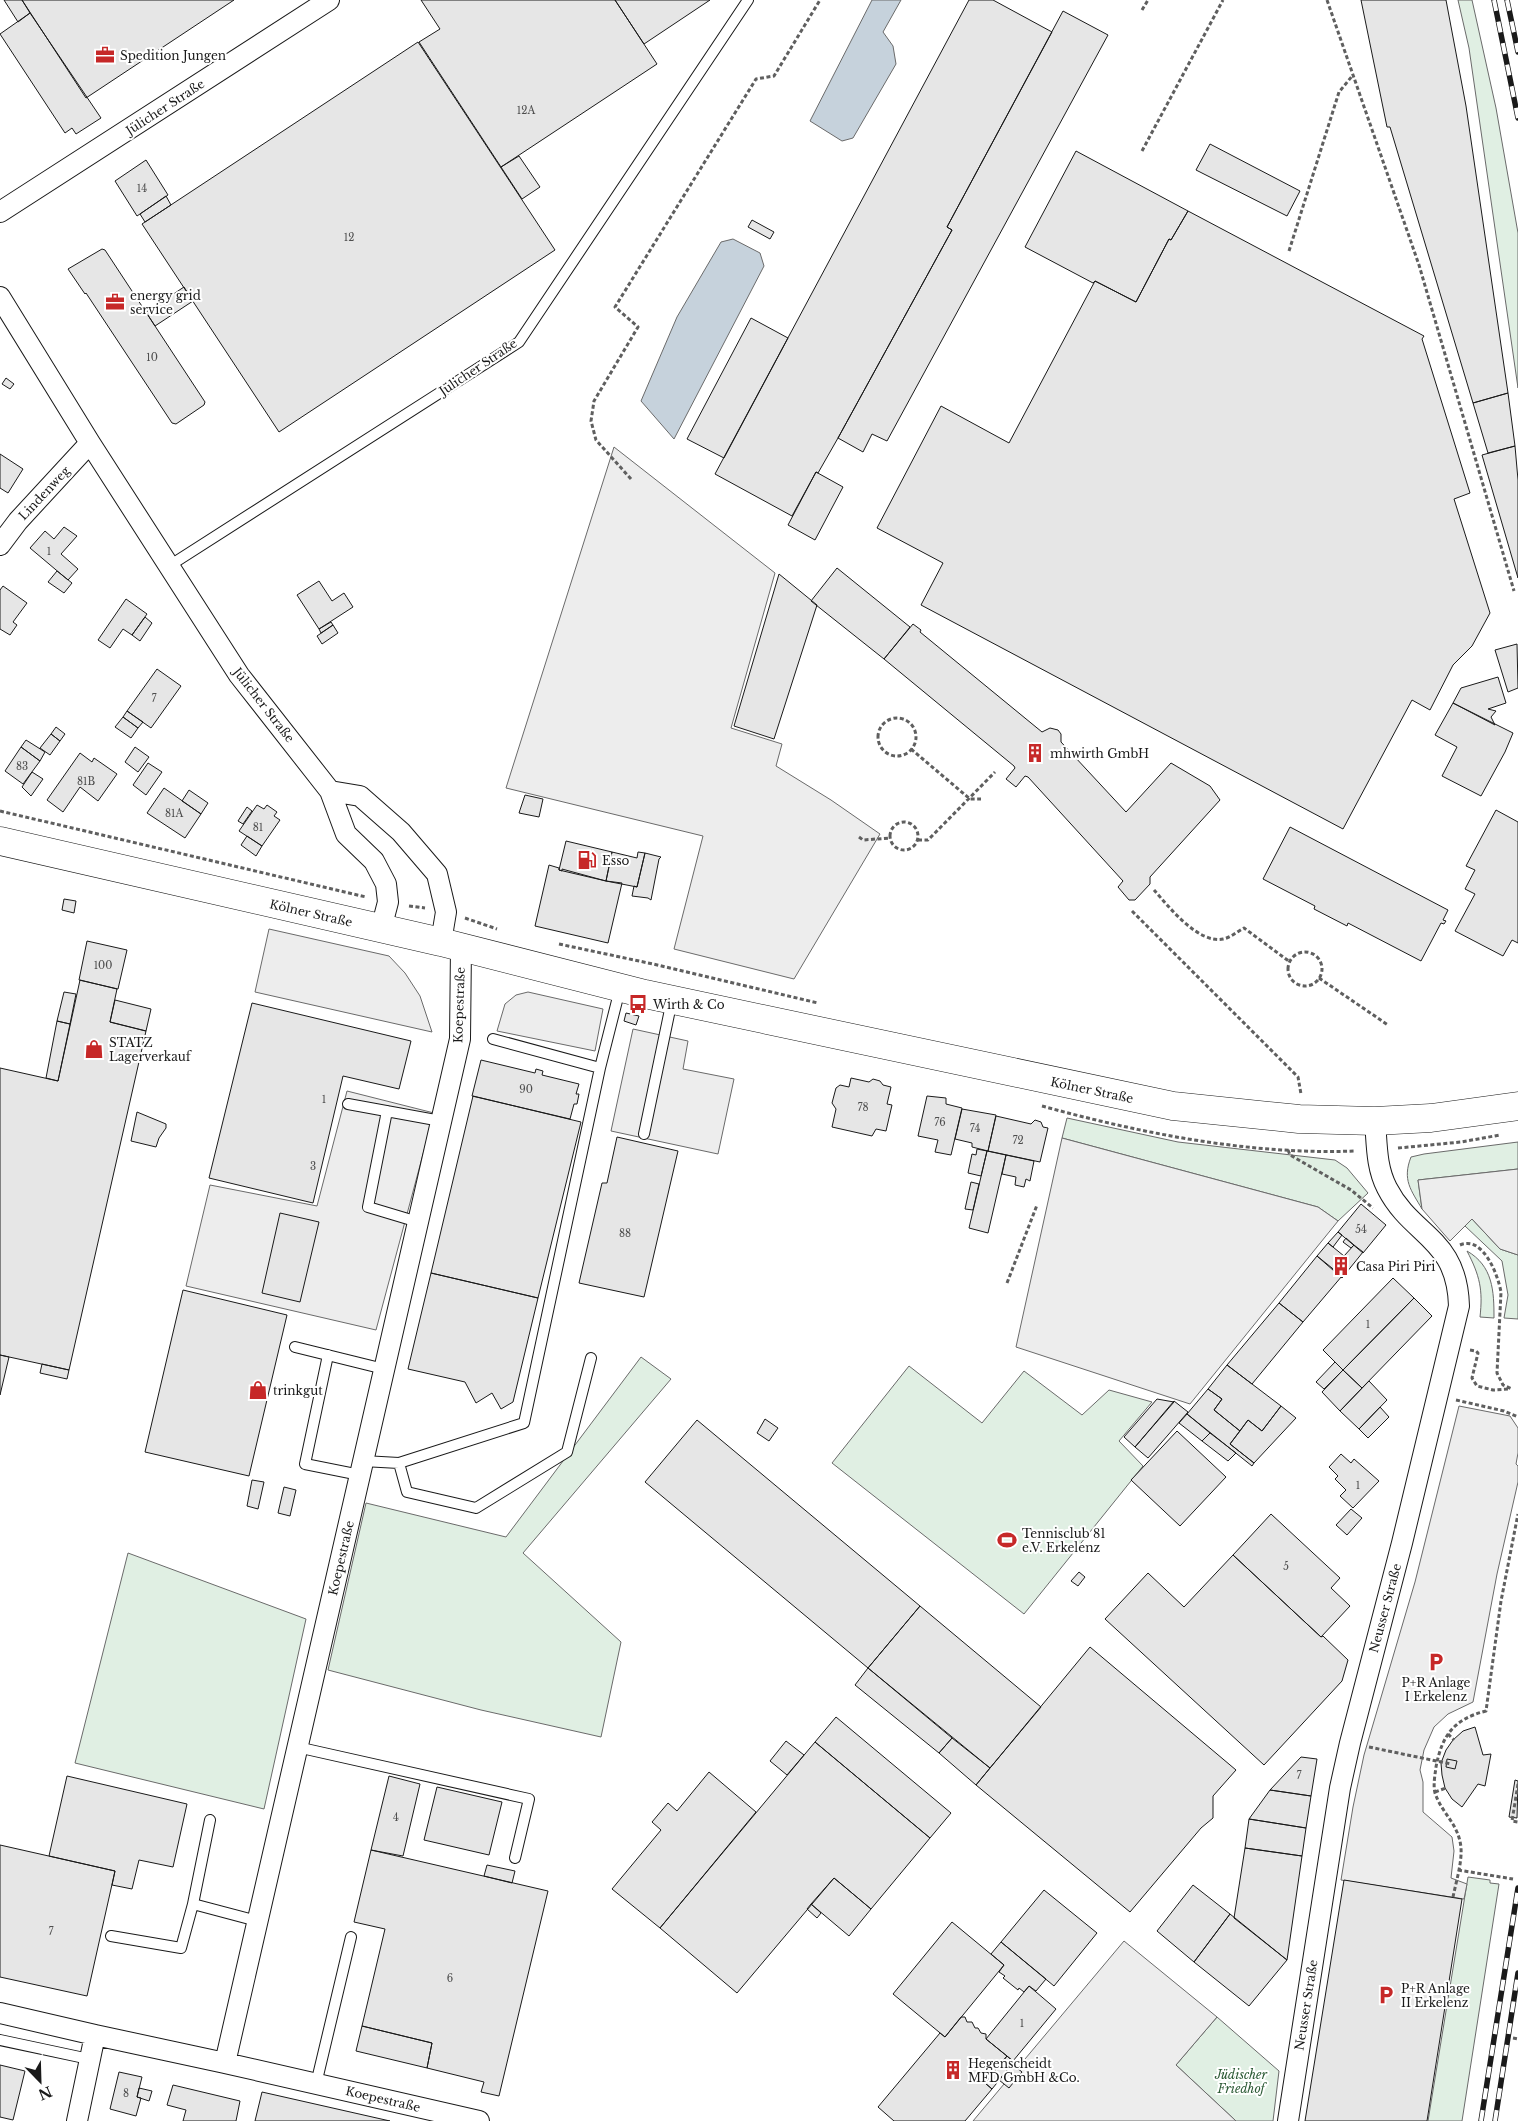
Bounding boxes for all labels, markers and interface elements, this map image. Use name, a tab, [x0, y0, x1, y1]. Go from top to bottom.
office icon: Spedition Jungen	[94, 44, 116, 66]
place label: Spedition Jungen	[120, 48, 226, 63]
street label: Jülicher Straße	[121, 76, 207, 139]
house number: 12A	[517, 104, 535, 117]
house number: 14	[137, 182, 147, 195]
house number: 12	[344, 231, 354, 244]
place label: energy grid service	[130, 288, 201, 317]
office icon: energy grid service	[104, 291, 126, 313]
street label: Jülicher Straße	[435, 335, 520, 400]
house number: 10	[146, 351, 158, 364]
street label: Lindenweg	[15, 462, 73, 523]
house number: 1	[47, 545, 51, 558]
street label: Jülicher Straße	[229, 663, 298, 745]
house number: 7	[151, 692, 157, 705]
building icon: mhwirth GmbH	[1024, 742, 1046, 764]
place label: mhwirth GmbH	[1050, 746, 1149, 761]
house number: 83	[16, 760, 28, 773]
house number: 81B	[77, 775, 95, 788]
house number: 81A	[165, 807, 183, 820]
house number: 81	[253, 821, 263, 834]
fuel station icon: Esso	[576, 849, 598, 871]
place label: Esso	[602, 853, 630, 868]
street label: Kölner Straße	[268, 896, 354, 930]
house number: 100	[94, 959, 112, 972]
street label: Koepestraße	[450, 967, 468, 1043]
bus stop icon: Wirth & Co	[627, 993, 649, 1015]
place label: Wirth & Co	[652, 997, 725, 1012]
place label: STATZ Lagerverkauf	[109, 1035, 193, 1064]
shop icon: STATZ Lagerverkauf	[83, 1038, 105, 1060]
street label: Kölner Straße	[1049, 1074, 1135, 1106]
house number: 90	[519, 1083, 533, 1096]
house number: 1	[322, 1093, 326, 1106]
house number: 78	[857, 1101, 869, 1114]
house number: 76	[934, 1116, 946, 1129]
house number: 74	[970, 1122, 980, 1135]
house number: 72	[1012, 1134, 1024, 1147]
house number: 3	[310, 1160, 316, 1173]
house number: 54	[1355, 1223, 1367, 1236]
house number: 88	[619, 1227, 631, 1240]
building icon: Casa Piri Piri	[1330, 1255, 1352, 1277]
place label: Casa Piri Piri	[1356, 1259, 1435, 1274]
house number: 1	[1366, 1318, 1370, 1331]
shop icon: trinkgut	[247, 1379, 269, 1401]
place label: trinkgut	[273, 1383, 323, 1398]
house number: 1	[1356, 1479, 1360, 1492]
street label: Koepestraße	[325, 1519, 357, 1597]
place label: Tennisclub 81 e.V. Erkelenz	[1022, 1526, 1106, 1555]
sports icon: Tennisclub 81 e.V. Erkelenz	[996, 1529, 1018, 1551]
house number: 5	[1283, 1560, 1289, 1573]
street label: Neusser Straße	[1366, 1562, 1404, 1654]
parking icon: P+R Anlage I Erkelenz	[1425, 1651, 1447, 1673]
place label: P+R Anlage I Erkelenz	[1402, 1675, 1471, 1704]
house number: 7	[1296, 1769, 1302, 1782]
house number: 4	[393, 1811, 399, 1824]
house number: 7	[48, 1925, 54, 1938]
street label: Neusser Straße	[1291, 1958, 1321, 2051]
house number: 6	[447, 1972, 453, 1985]
place label: P+R Anlage II Erkelenz	[1401, 1981, 1470, 2010]
parking icon: P+R Anlage II Erkelenz	[1375, 1984, 1397, 2006]
house number: 1	[1020, 2017, 1024, 2030]
north arrow	[15, 2056, 65, 2106]
place label: Hegenscheidt MFD GmbH &Co.	[968, 2056, 1080, 2085]
building icon: Hegenscheidt MFD GmbH &Co.	[942, 2059, 964, 2081]
park label: Jüdischer Friedhof	[1214, 2067, 1268, 2096]
text: N	[36, 2082, 55, 2104]
street label: Koepestraße	[344, 2083, 422, 2115]
house number: 8	[123, 2087, 129, 2100]

